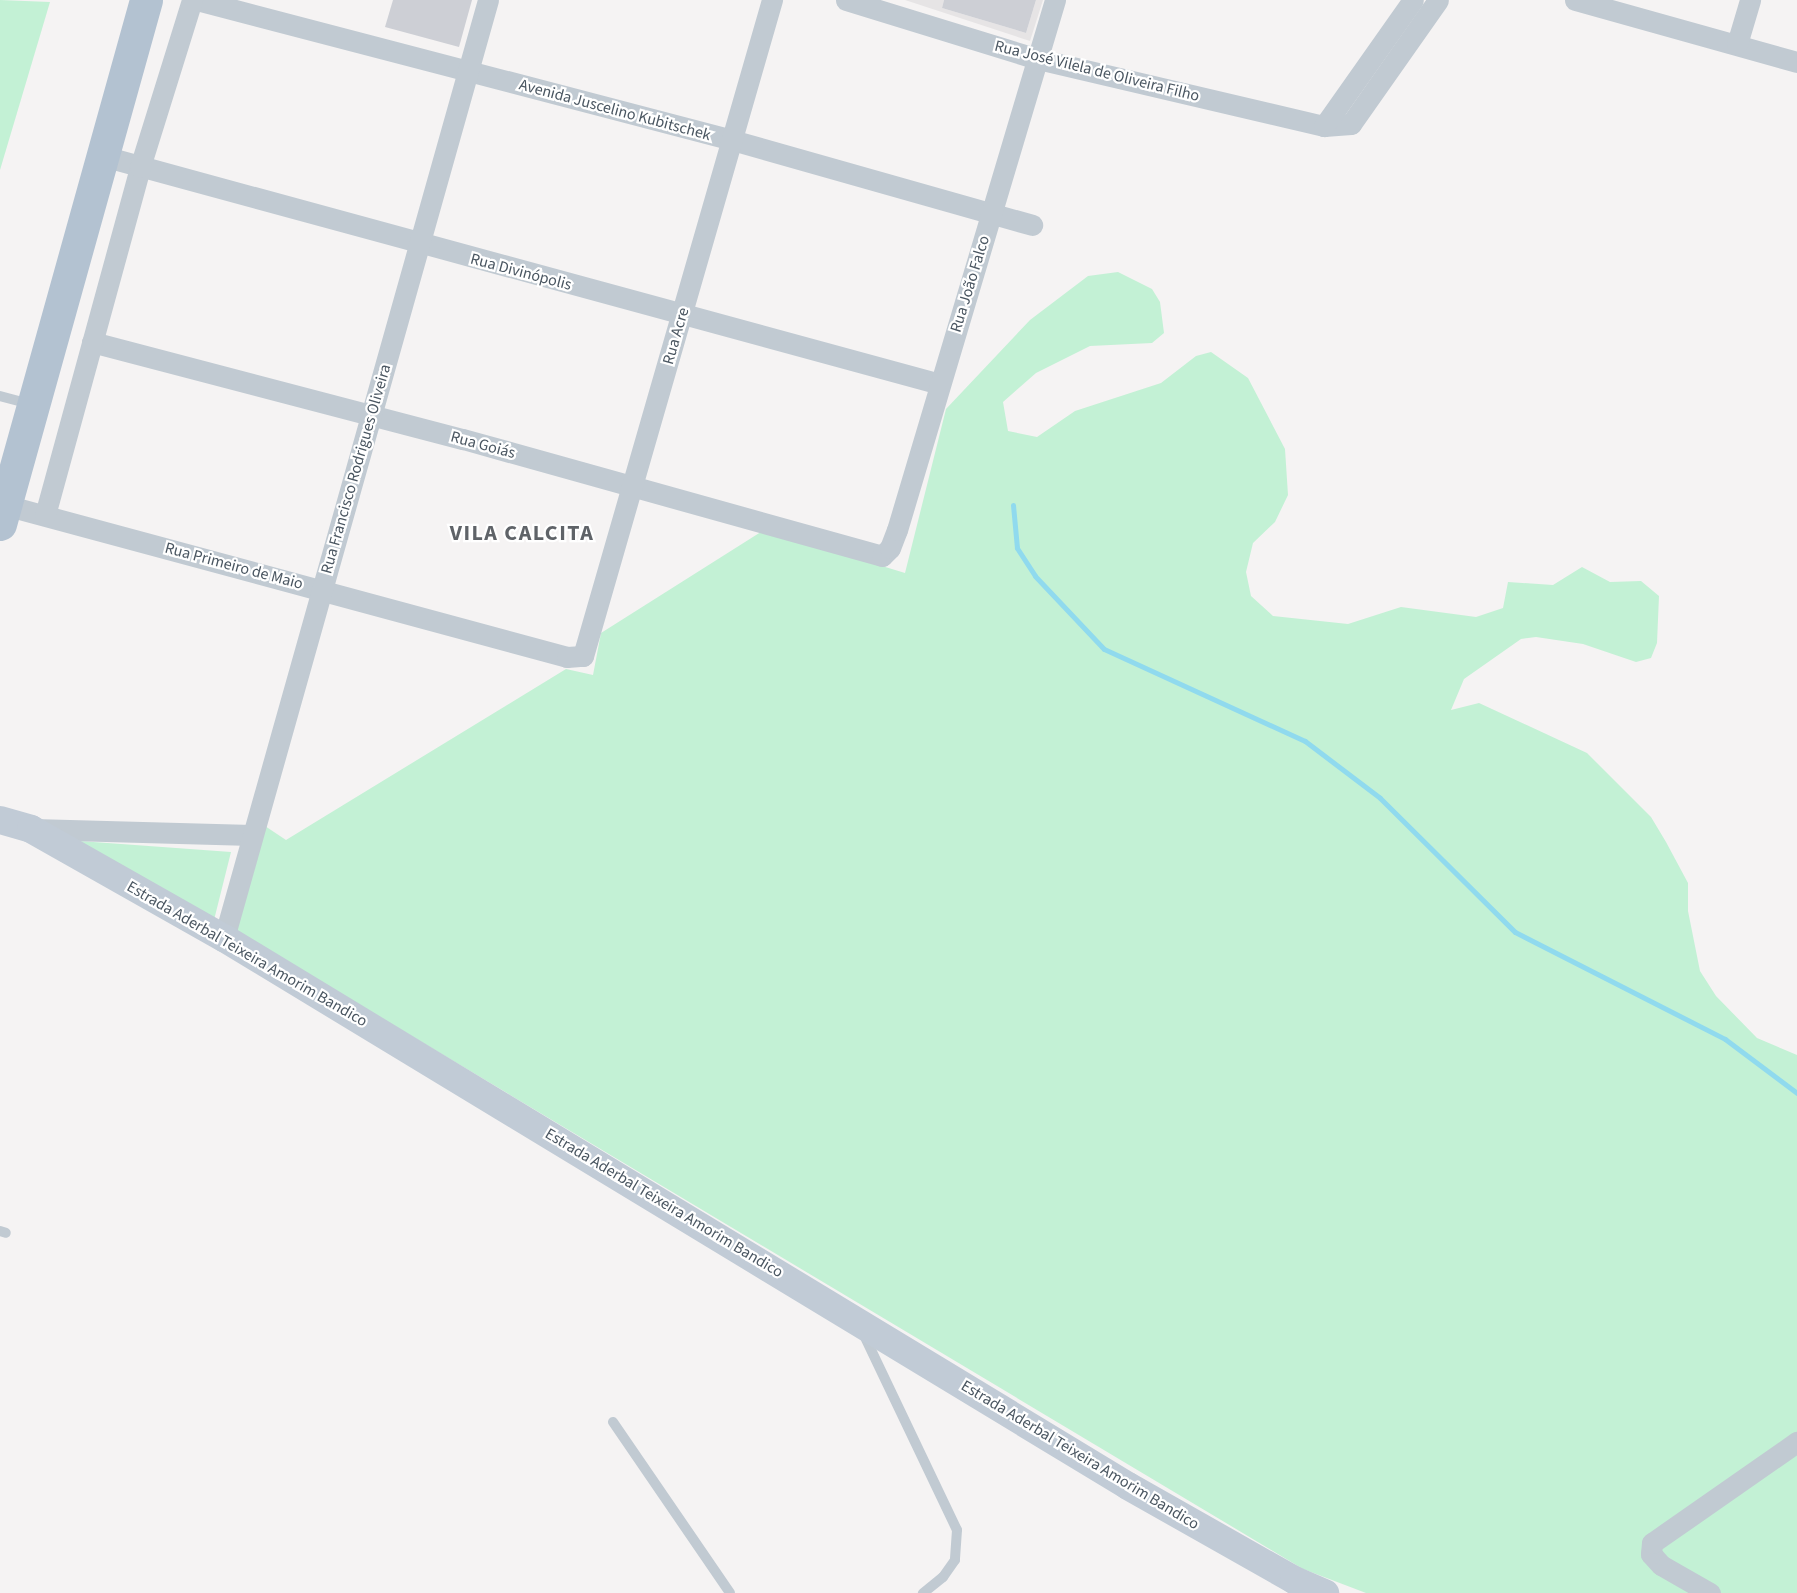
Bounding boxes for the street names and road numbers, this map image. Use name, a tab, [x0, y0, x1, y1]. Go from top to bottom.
street label: Rua José Vilela de Oliveira Filho	[993, 36, 1201, 106]
street label: Avenida Juscelino Kubitschek	[517, 75, 713, 145]
street label: Rua João Falco	[946, 233, 994, 335]
street label: Rua Divinópolis	[468, 249, 574, 295]
street label: Rua Acre	[659, 305, 693, 367]
street label: Rua Francisco Rodrigues Oliveira	[317, 362, 395, 576]
street label: Rua Goiás	[448, 427, 518, 463]
street label: Rua Primeiro de Maio	[163, 538, 305, 594]
street label: Estrada Aderbal Teixeira Amorim Bandico	[123, 877, 371, 1031]
street label: Estrada Aderbal Teixeira Amorim Bandico	[541, 1124, 787, 1282]
street label: Estrada Aderbal Teixeira Amorim Bandico	[957, 1376, 1203, 1534]

